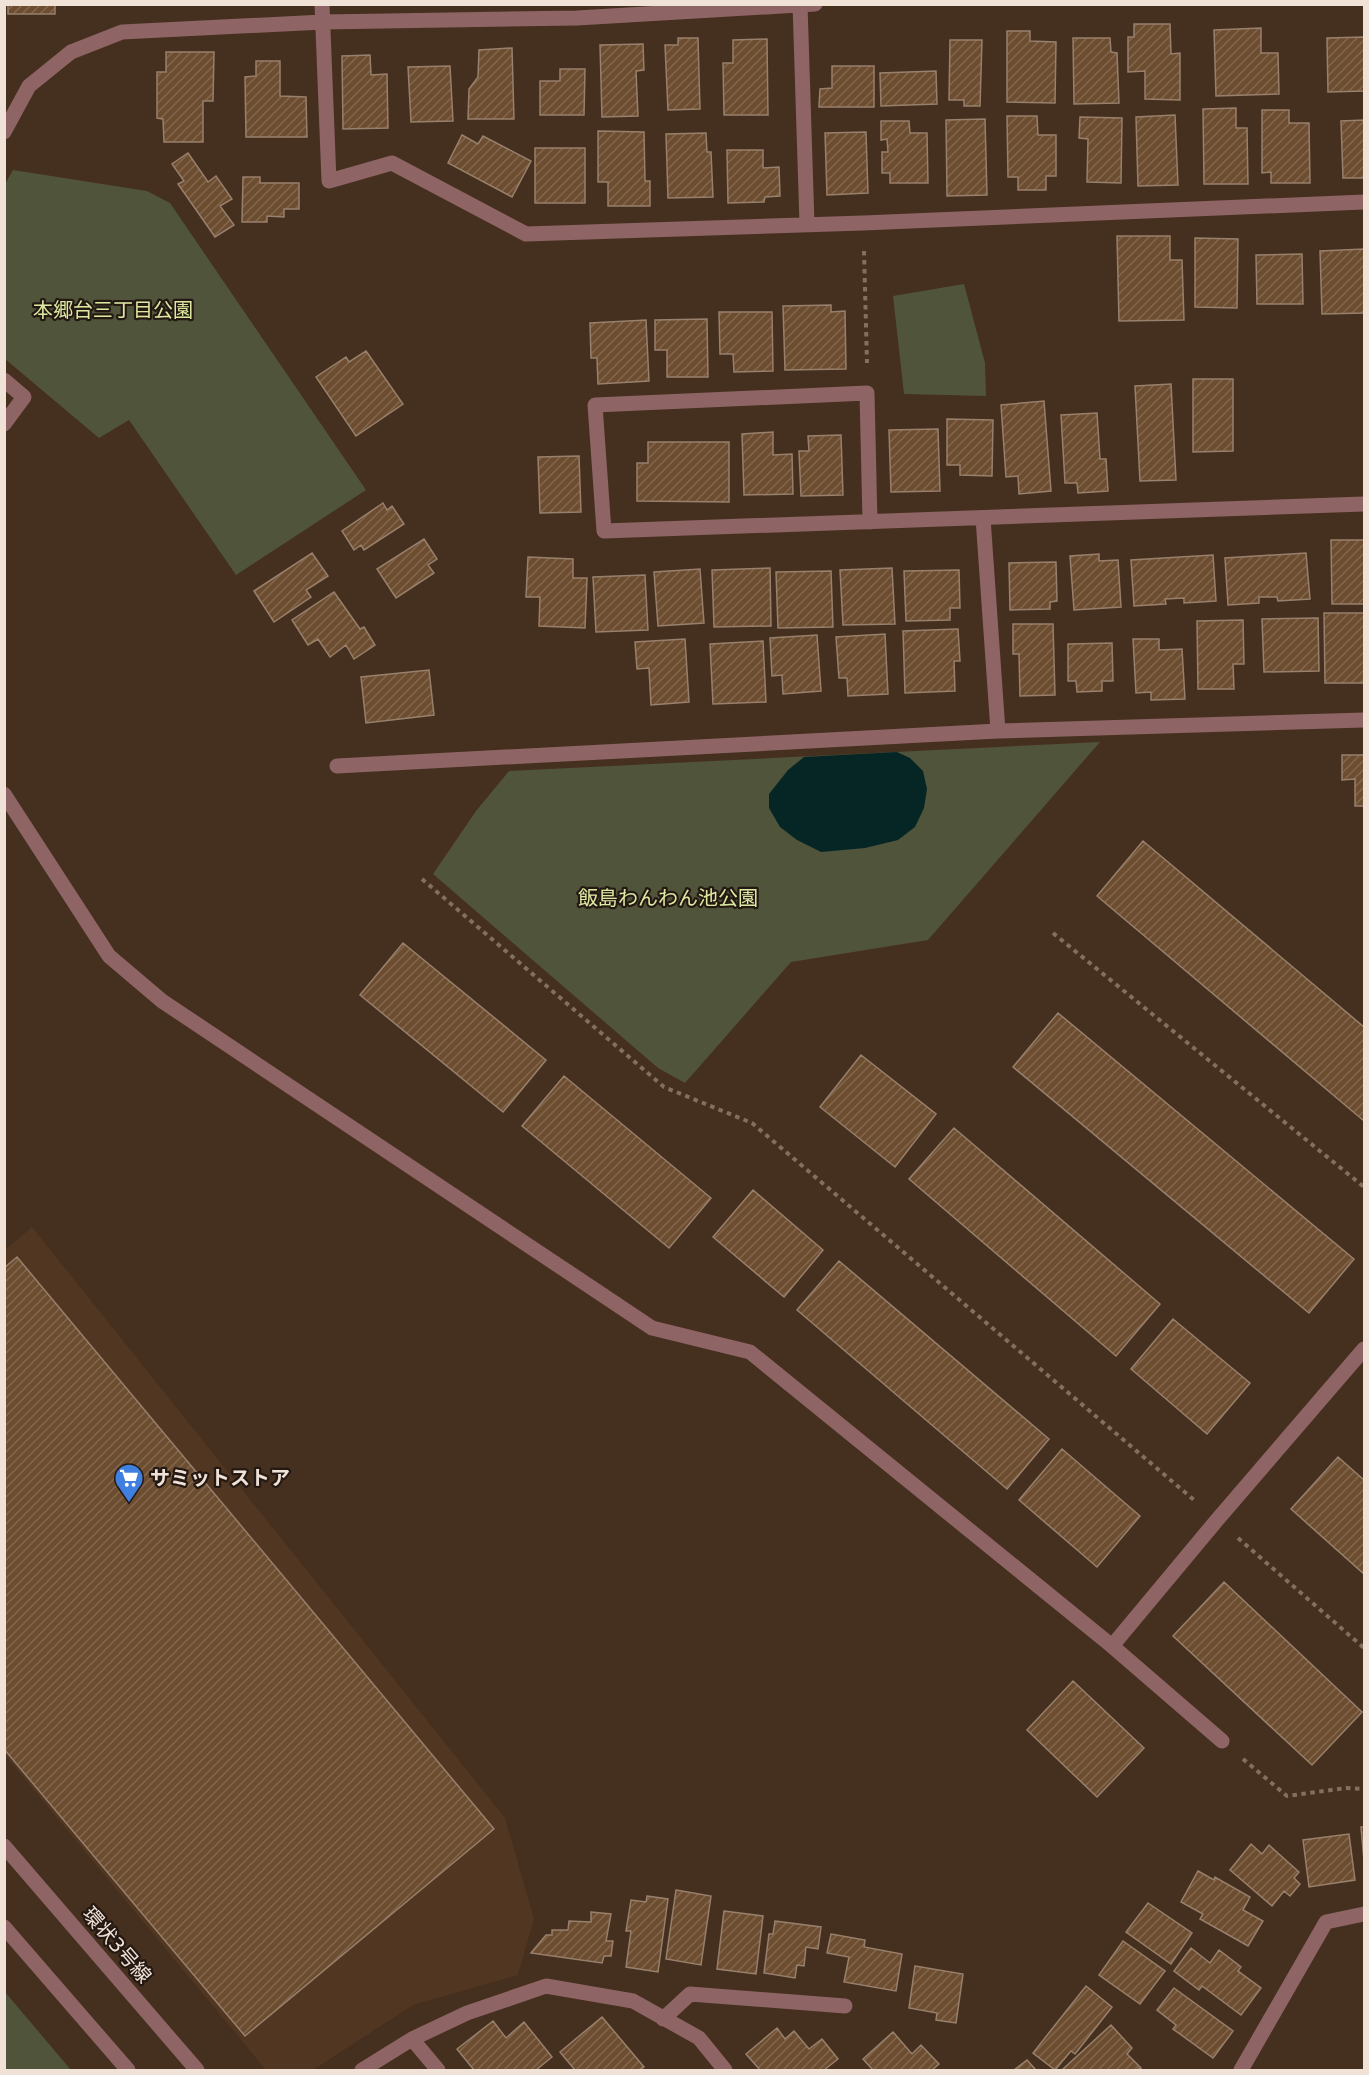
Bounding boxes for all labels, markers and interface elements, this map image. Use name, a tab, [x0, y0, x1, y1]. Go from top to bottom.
park label: 本郷台三丁目公園	[33, 298, 193, 322]
park label: 飯島わんわん池公園	[578, 886, 758, 910]
supermarket icon: サミットストア	[113, 1462, 145, 1504]
place label: サミットストア	[150, 1466, 290, 1490]
street label: 環状3号線	[78, 1902, 156, 1988]

